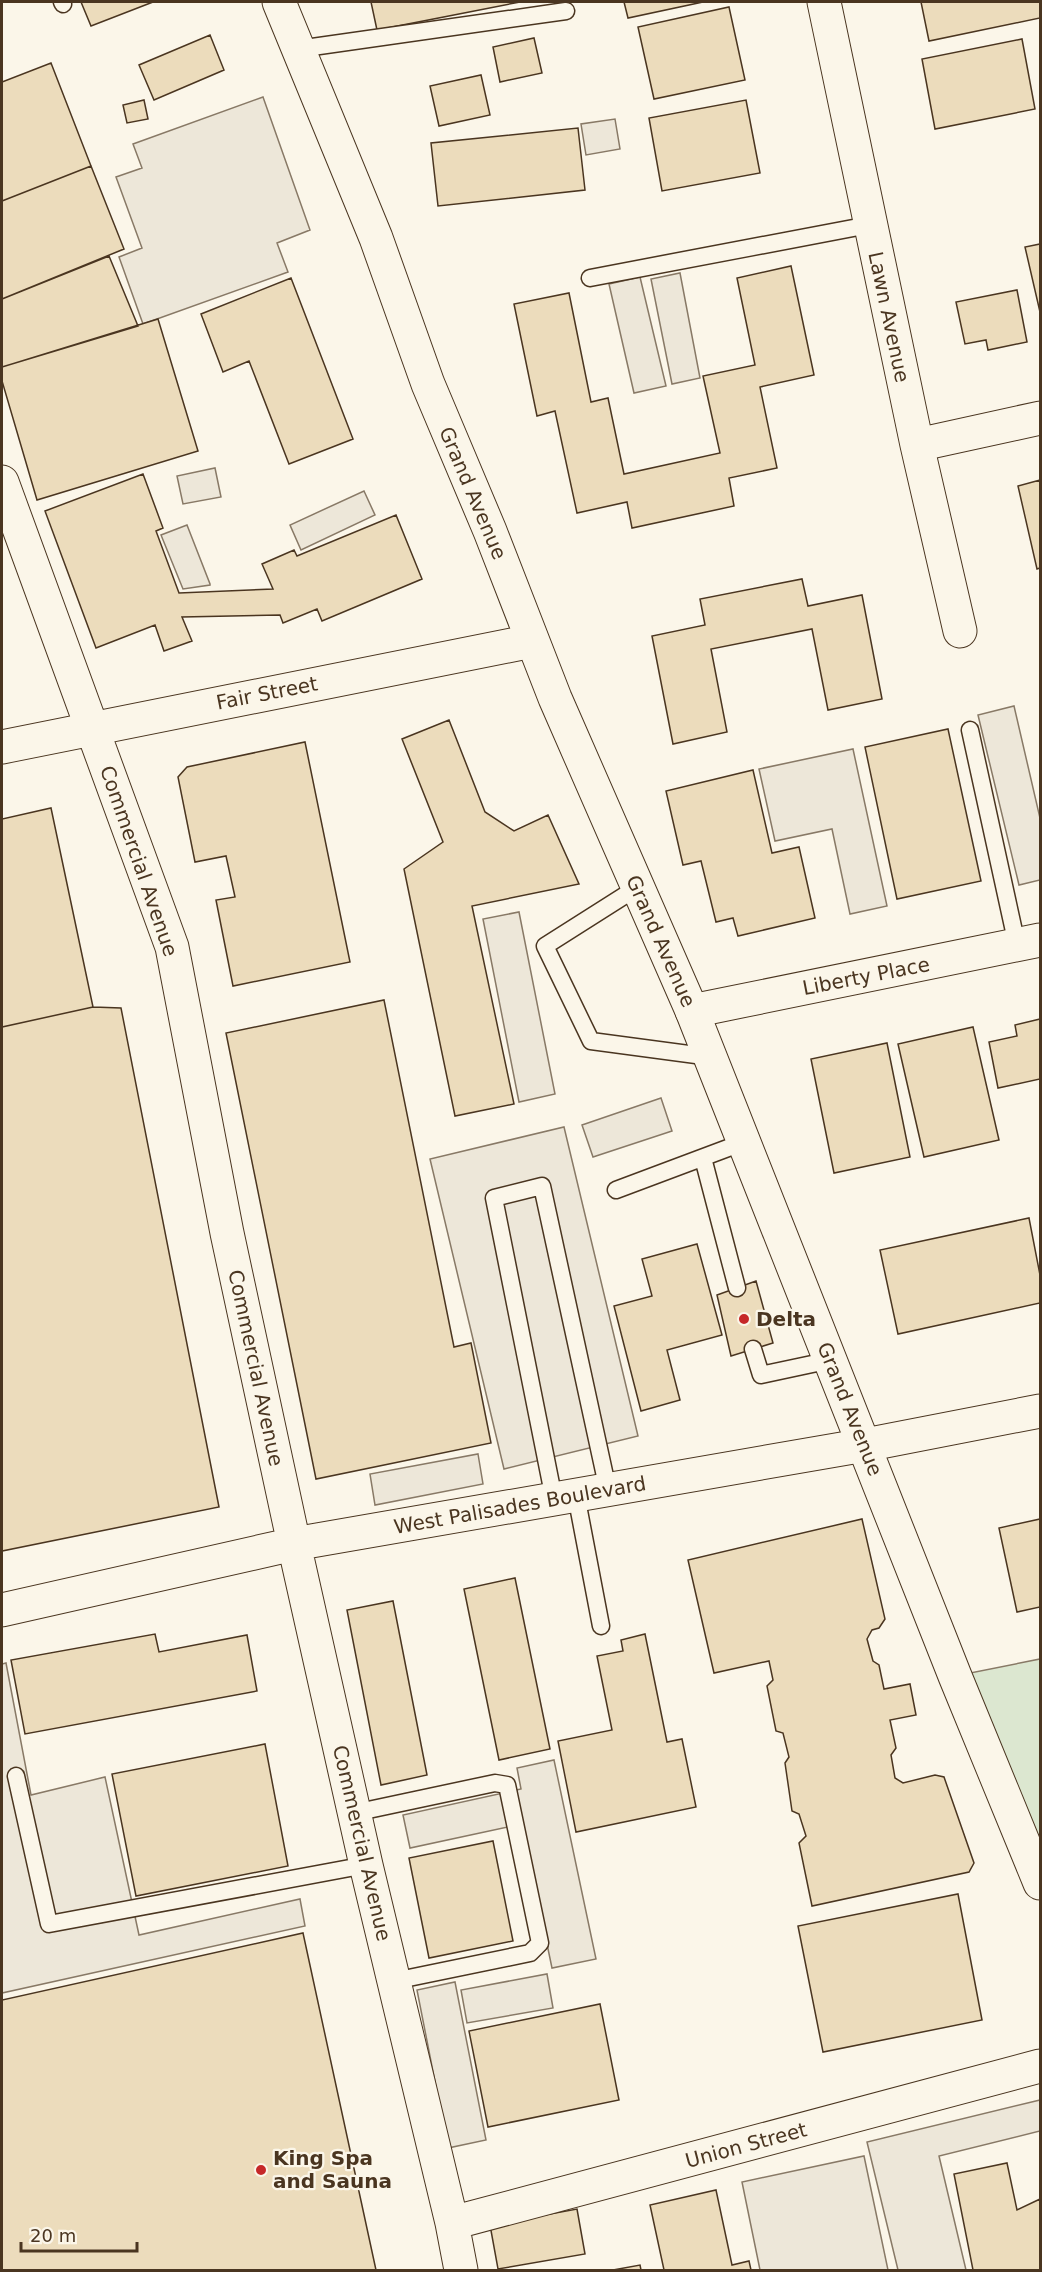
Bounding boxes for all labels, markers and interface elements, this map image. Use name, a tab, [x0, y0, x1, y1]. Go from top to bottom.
street label: Lawn Avenue	[863, 249, 915, 385]
street label: Grand Avenue	[434, 423, 512, 563]
street label: Fair Street	[214, 671, 320, 715]
street label: Commercial Avenue	[95, 762, 183, 960]
street label: Grand Avenue	[621, 871, 701, 1011]
street label: Liberty Place	[800, 952, 932, 1000]
street label: Commercial Avenue	[223, 1268, 289, 1468]
place label: Delta	[756, 1307, 816, 1331]
marker: Delta	[737, 1312, 751, 1326]
street label: Grand Avenue	[812, 1339, 888, 1479]
street label: West Palisades Boulevard	[392, 1471, 648, 1539]
street label: Commercial Avenue	[328, 1743, 396, 1943]
street label: Union Street	[683, 2117, 810, 2173]
place label: King Spa and Sauna	[273, 2146, 392, 2193]
marker: King Spa and Sauna	[254, 2163, 268, 2177]
scale bar	[21, 2215, 136, 2253]
text: 20 m	[30, 2225, 76, 2246]

